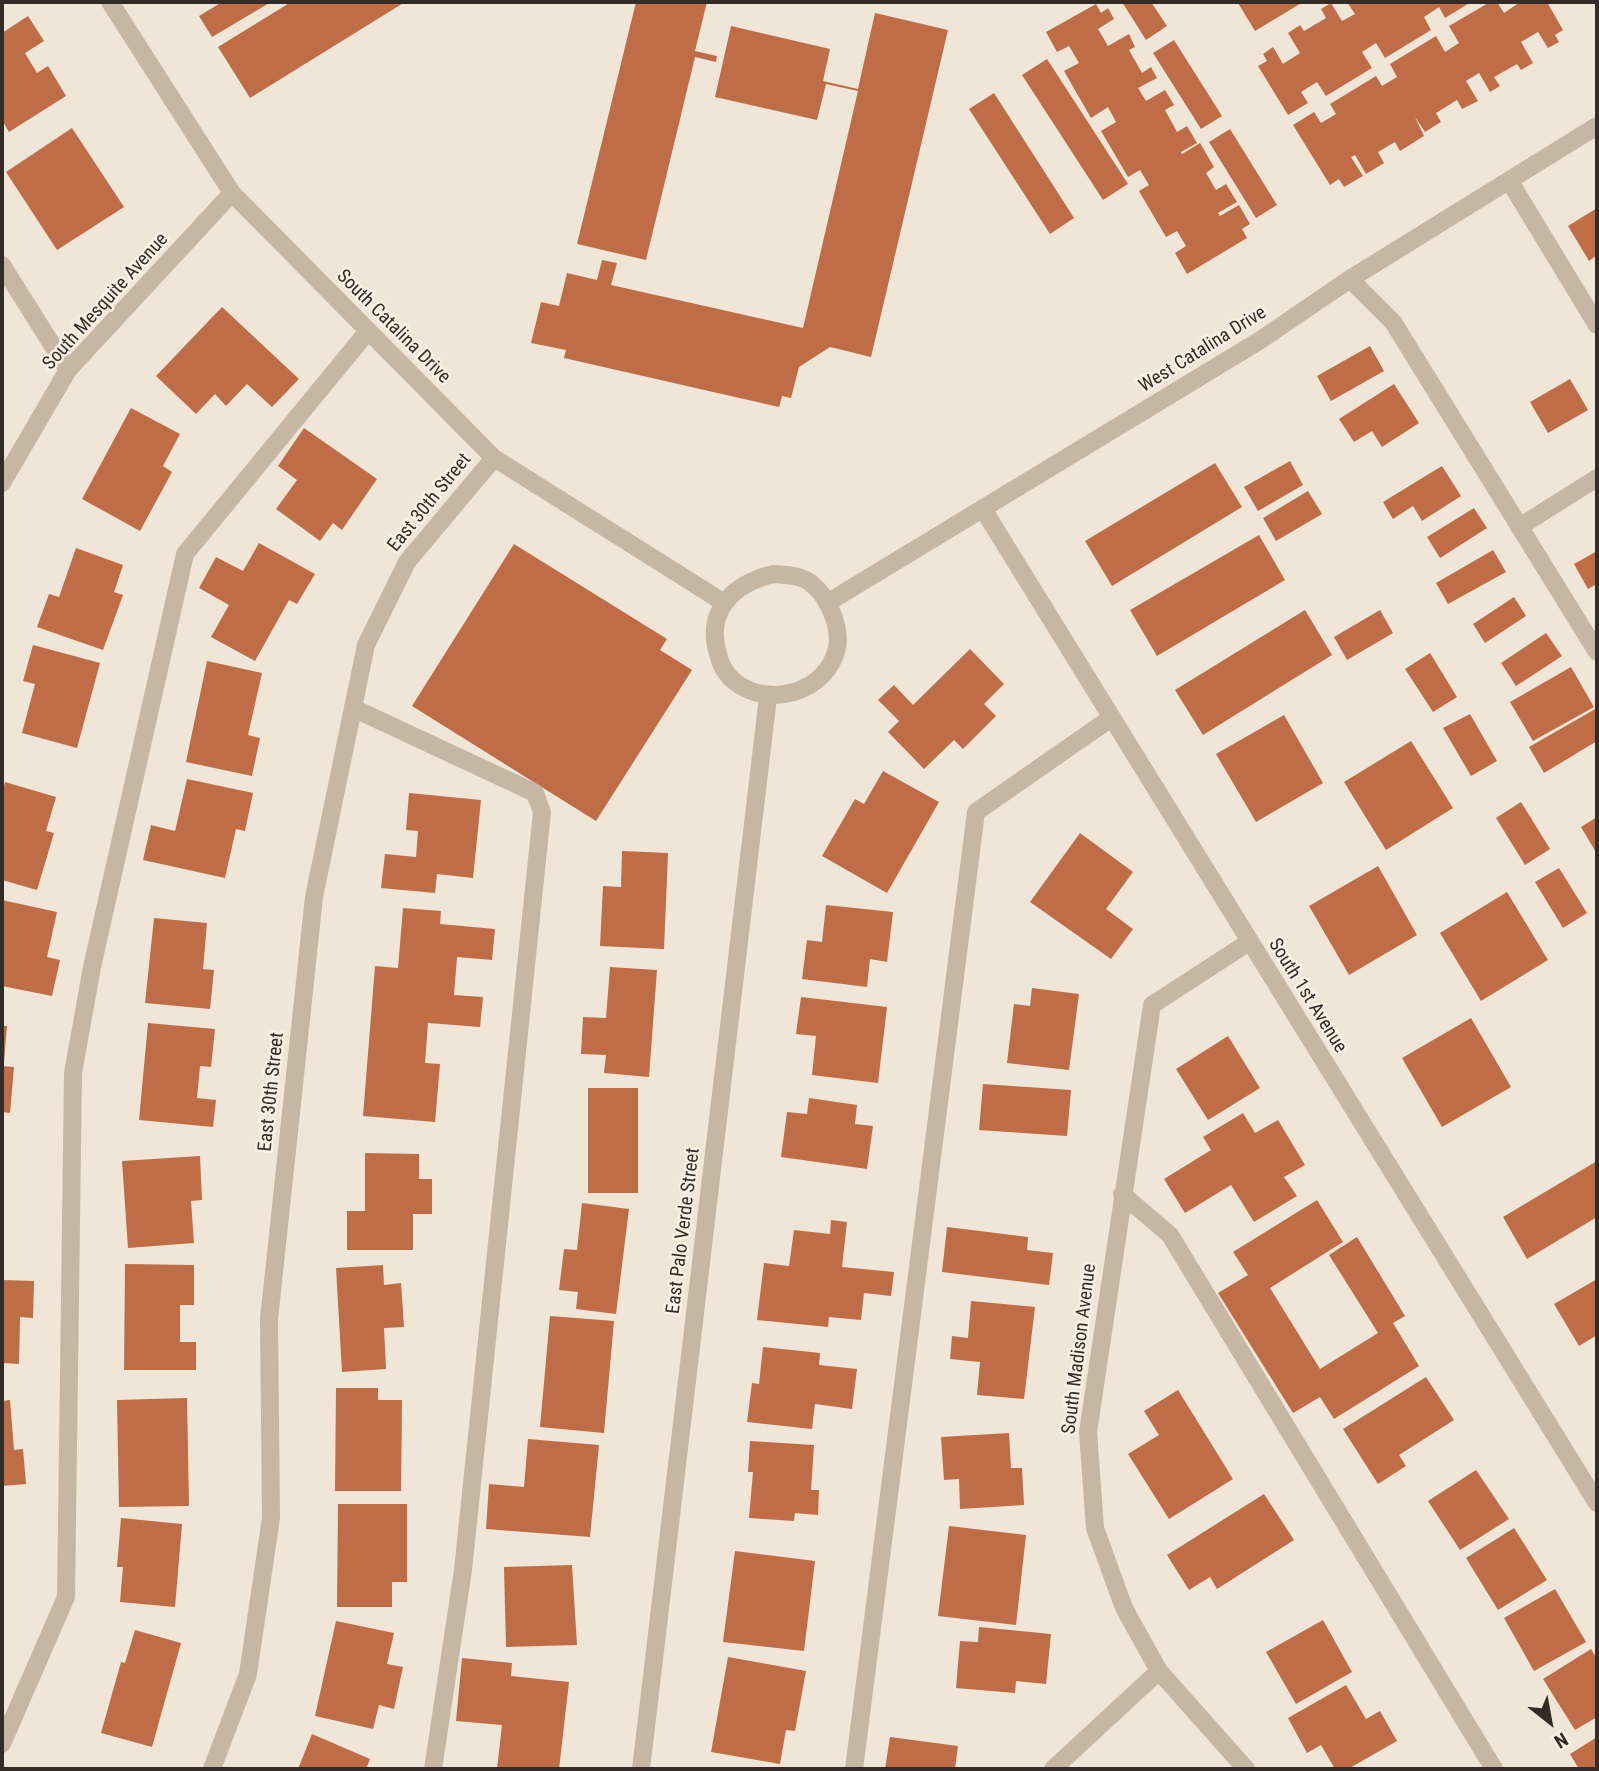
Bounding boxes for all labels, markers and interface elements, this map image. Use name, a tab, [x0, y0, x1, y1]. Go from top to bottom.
street label: South Mesquite Avenue	[39, 229, 173, 375]
street label: South Catalina Drive	[331, 265, 455, 389]
street label: West Catalina Drive	[1135, 302, 1271, 398]
street label: East 30th Street	[383, 449, 477, 557]
street label: South 1st Avenue	[1263, 935, 1351, 1057]
street label: East 30th Street	[254, 1031, 290, 1153]
street label: East Palo Verde Street	[663, 1147, 705, 1315]
street label: South Madison Avenue	[1058, 1263, 1102, 1435]
north arrow	[1515, 1687, 1585, 1757]
text: N	[1550, 1728, 1572, 1753]

